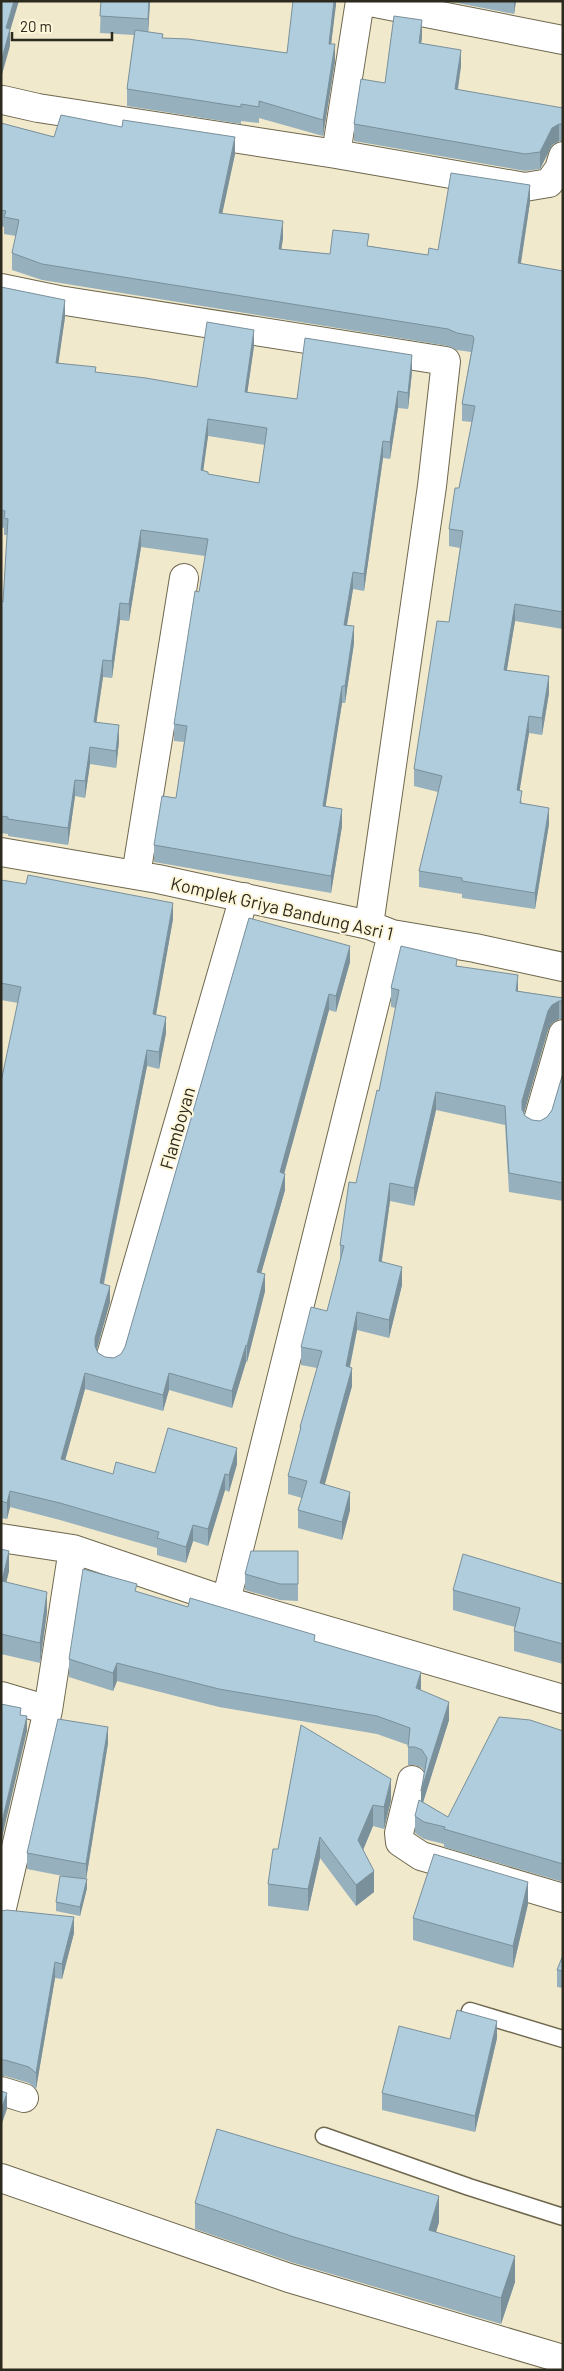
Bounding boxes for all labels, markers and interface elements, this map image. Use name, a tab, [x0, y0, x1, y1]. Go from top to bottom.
scale bar	[12, 10, 112, 42]
text: 20 m	[20, 17, 52, 35]
street label: Komplek Griya Bandung Asri 1	[169, 872, 395, 944]
street label: Flamboyan	[155, 1084, 199, 1172]

